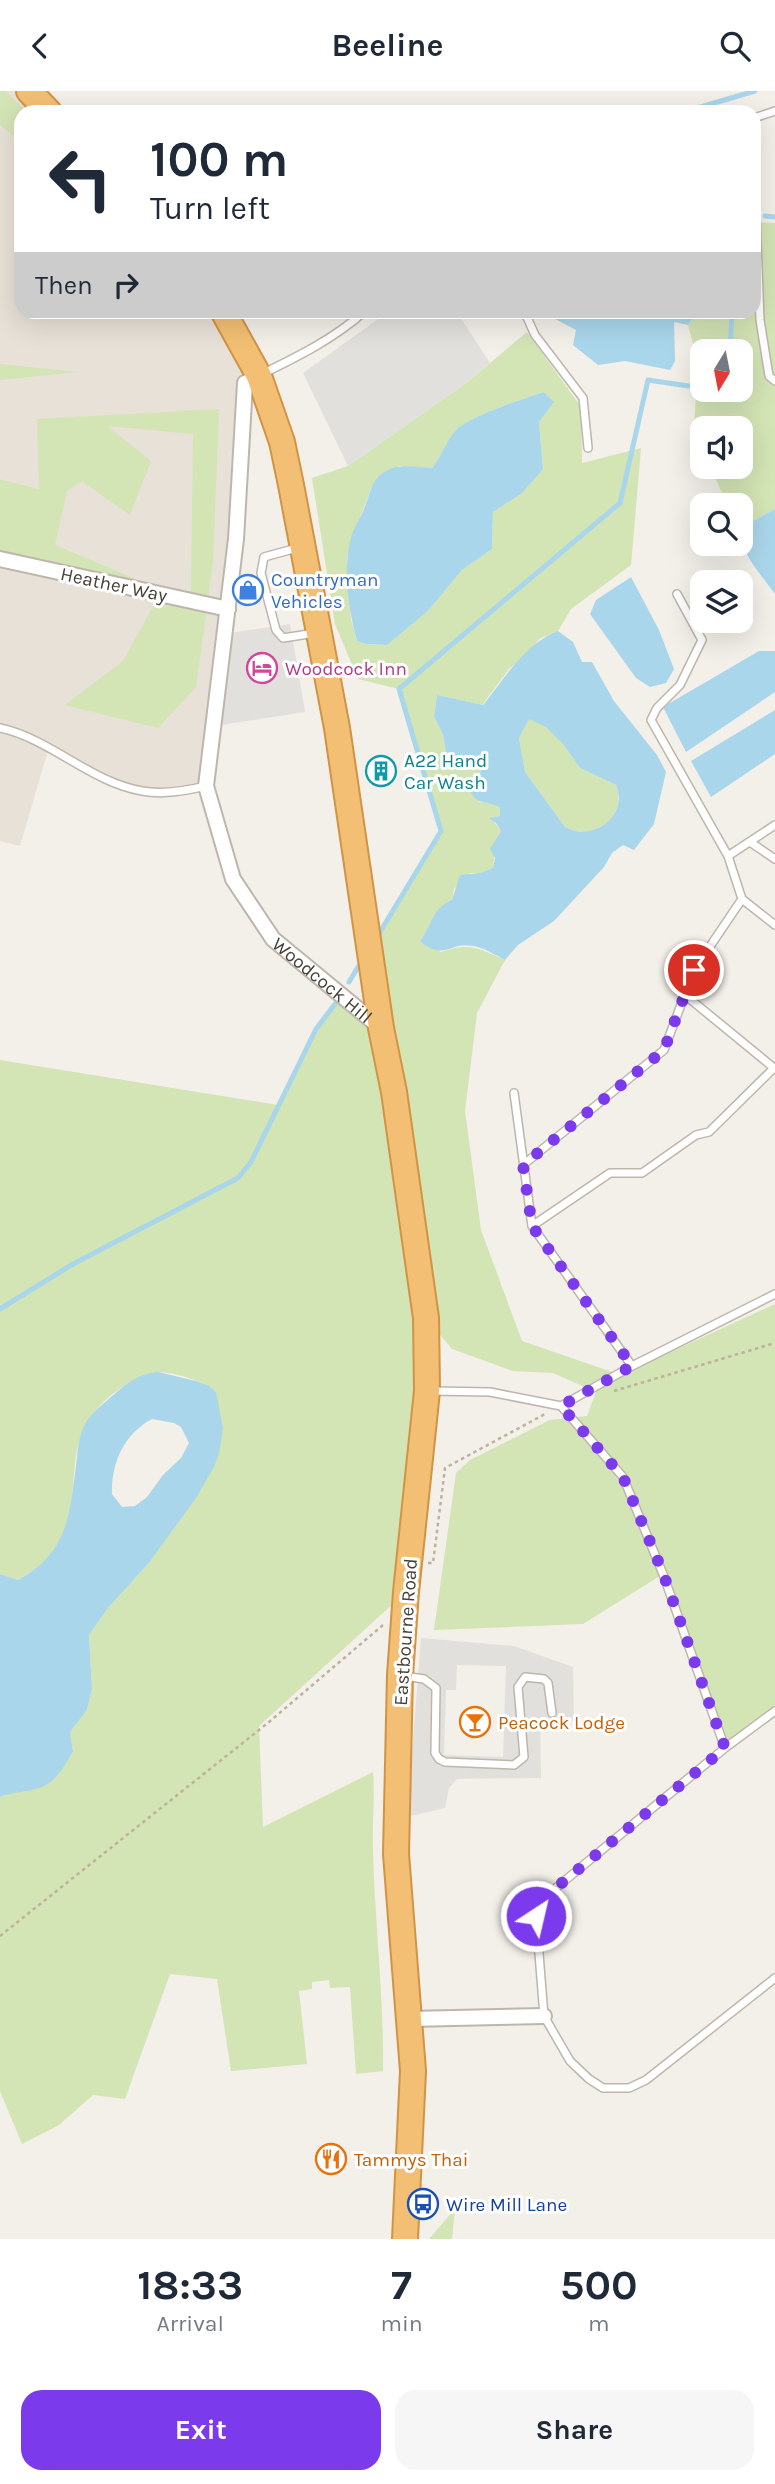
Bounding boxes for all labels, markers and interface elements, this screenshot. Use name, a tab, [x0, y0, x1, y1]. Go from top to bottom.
icon: back	[21, 27, 59, 65]
text: Beeline	[332, 27, 443, 64]
icon: search	[716, 27, 754, 65]
text: 100 m	[150, 131, 288, 188]
icon: left	[35, 133, 126, 224]
text: Turn left	[150, 190, 270, 227]
icon: right	[107, 266, 145, 304]
text: Then	[35, 270, 93, 301]
north arrow	[690, 339, 752, 403]
map controls	[690, 339, 753, 633]
button: sound	[690, 416, 753, 479]
button: search	[690, 493, 753, 556]
street label: Heather Way	[59, 563, 169, 607]
place label: Countryman Vehicles	[271, 569, 379, 613]
button: layers	[690, 570, 753, 633]
shop icon: Countryman Vehicles	[231, 573, 265, 607]
hotel icon: Woodcock Inn	[245, 651, 279, 685]
place label: Woodcock Inn	[285, 658, 407, 680]
place label: A22 Hand Car Wash	[404, 750, 487, 794]
building icon: A22 Hand Car Wash	[364, 754, 398, 788]
street label: Woodcock Hill	[268, 933, 376, 1028]
pin	[664, 940, 724, 1000]
icon: arrive	[675, 951, 713, 989]
street label: Eastbourne Road	[390, 1558, 422, 1707]
bar icon: Peacock Lodge	[458, 1705, 492, 1739]
place label: Peacock Lodge	[498, 1712, 625, 1734]
position arrow	[499, 1879, 573, 1953]
restaurant icon: Tammys Thai	[314, 2142, 348, 2176]
place label: Tammys Thai	[354, 2149, 468, 2171]
bus stop icon: Wire Mill Lane	[406, 2187, 440, 2221]
place label: Wire Mill Lane	[446, 2194, 567, 2216]
text: 18:33	[137, 2260, 243, 2310]
text: 7	[391, 2260, 412, 2310]
text: 500	[560, 2260, 638, 2310]
text: Arrival	[157, 2310, 224, 2337]
text: min	[380, 2310, 423, 2337]
text: m	[588, 2310, 610, 2337]
button: Exit	[21, 2390, 381, 2470]
button: Share	[395, 2390, 754, 2470]

